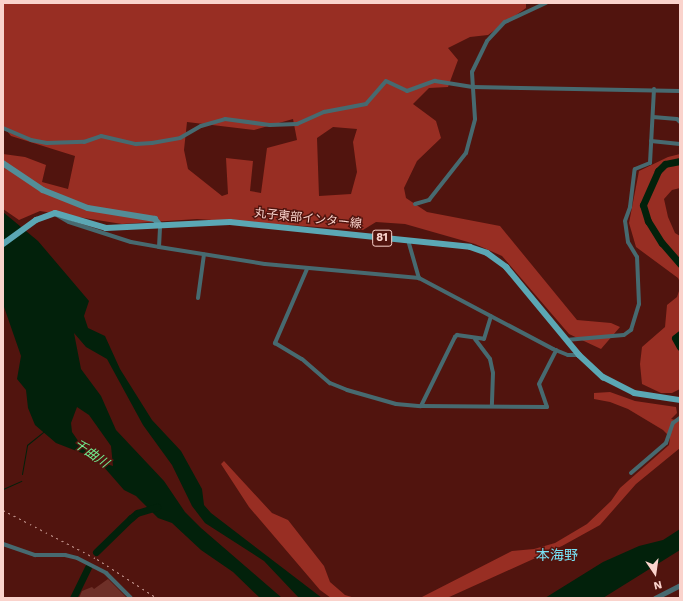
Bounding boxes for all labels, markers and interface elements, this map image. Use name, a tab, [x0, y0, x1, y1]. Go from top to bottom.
street label: 丸子東部インター線	[254, 206, 362, 232]
road number: 81	[372, 229, 392, 247]
water label: 千曲川	[71, 436, 111, 472]
district label: 本海野	[536, 547, 578, 563]
north arrow	[635, 553, 675, 593]
text: N	[652, 578, 663, 592]

